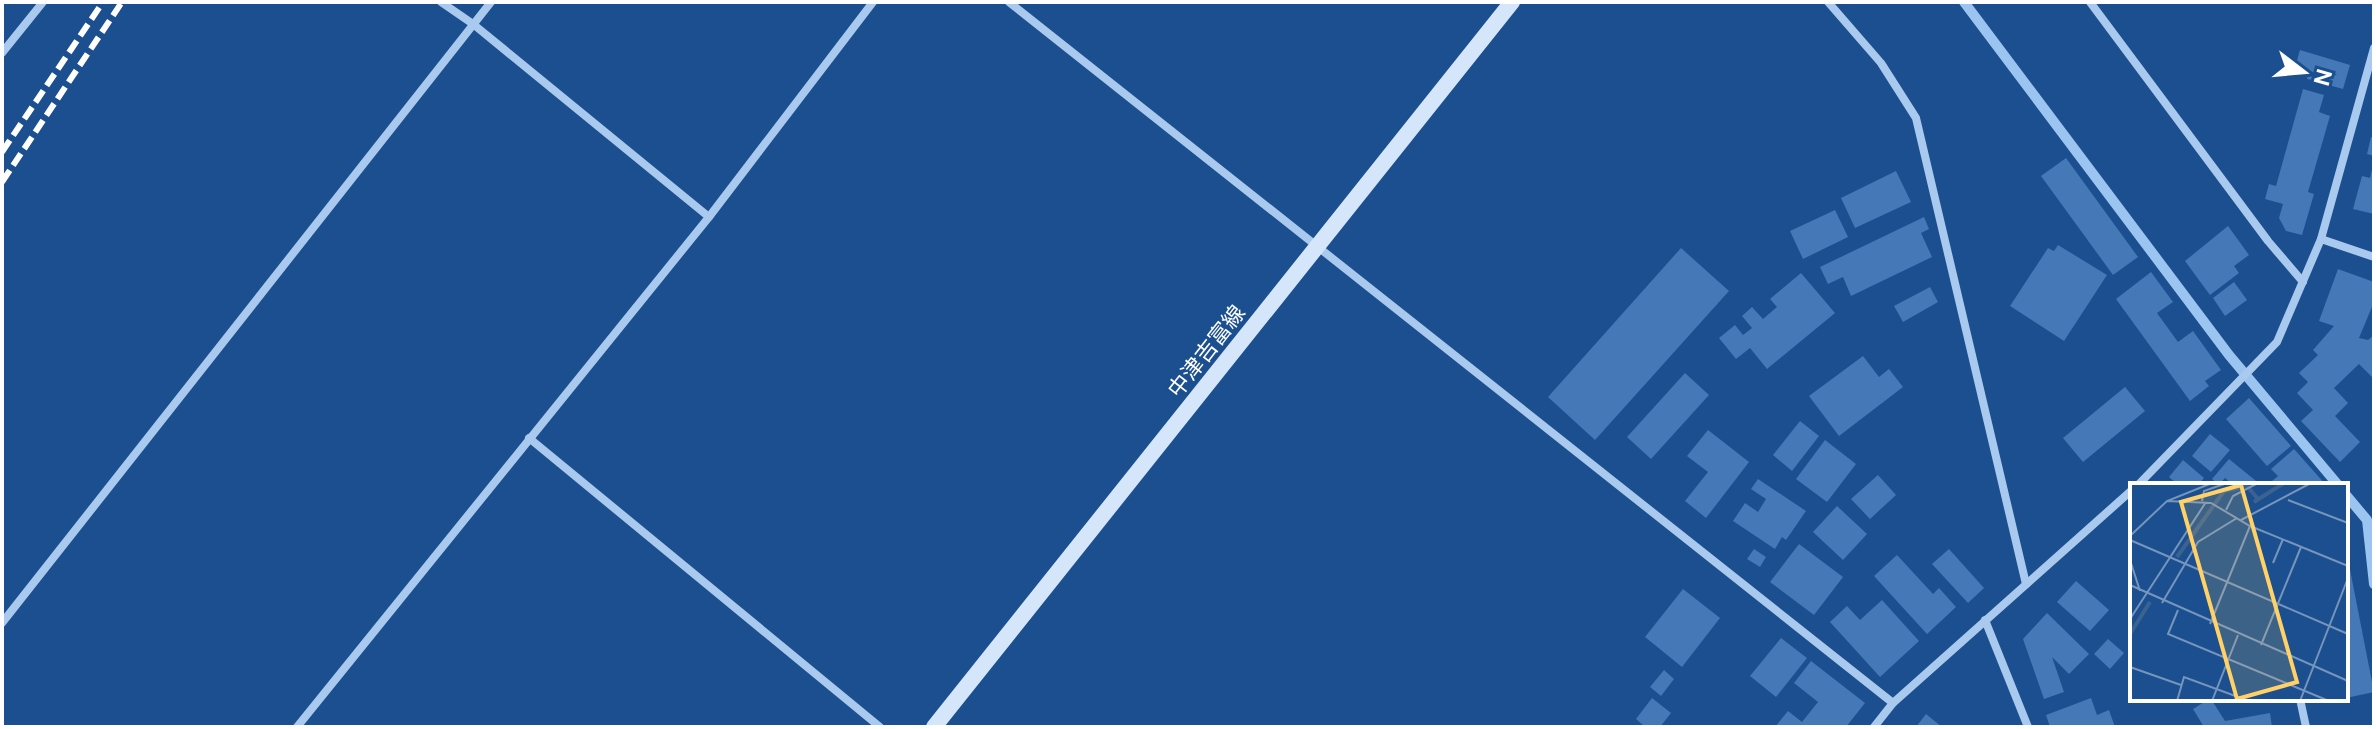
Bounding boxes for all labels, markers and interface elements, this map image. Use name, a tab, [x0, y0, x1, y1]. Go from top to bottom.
north arrow	[2264, 32, 2344, 112]
text: N	[2307, 66, 2339, 89]
street label: 中津吉富線	[1161, 299, 1252, 404]
inset map	[2130, 483, 2348, 701]

